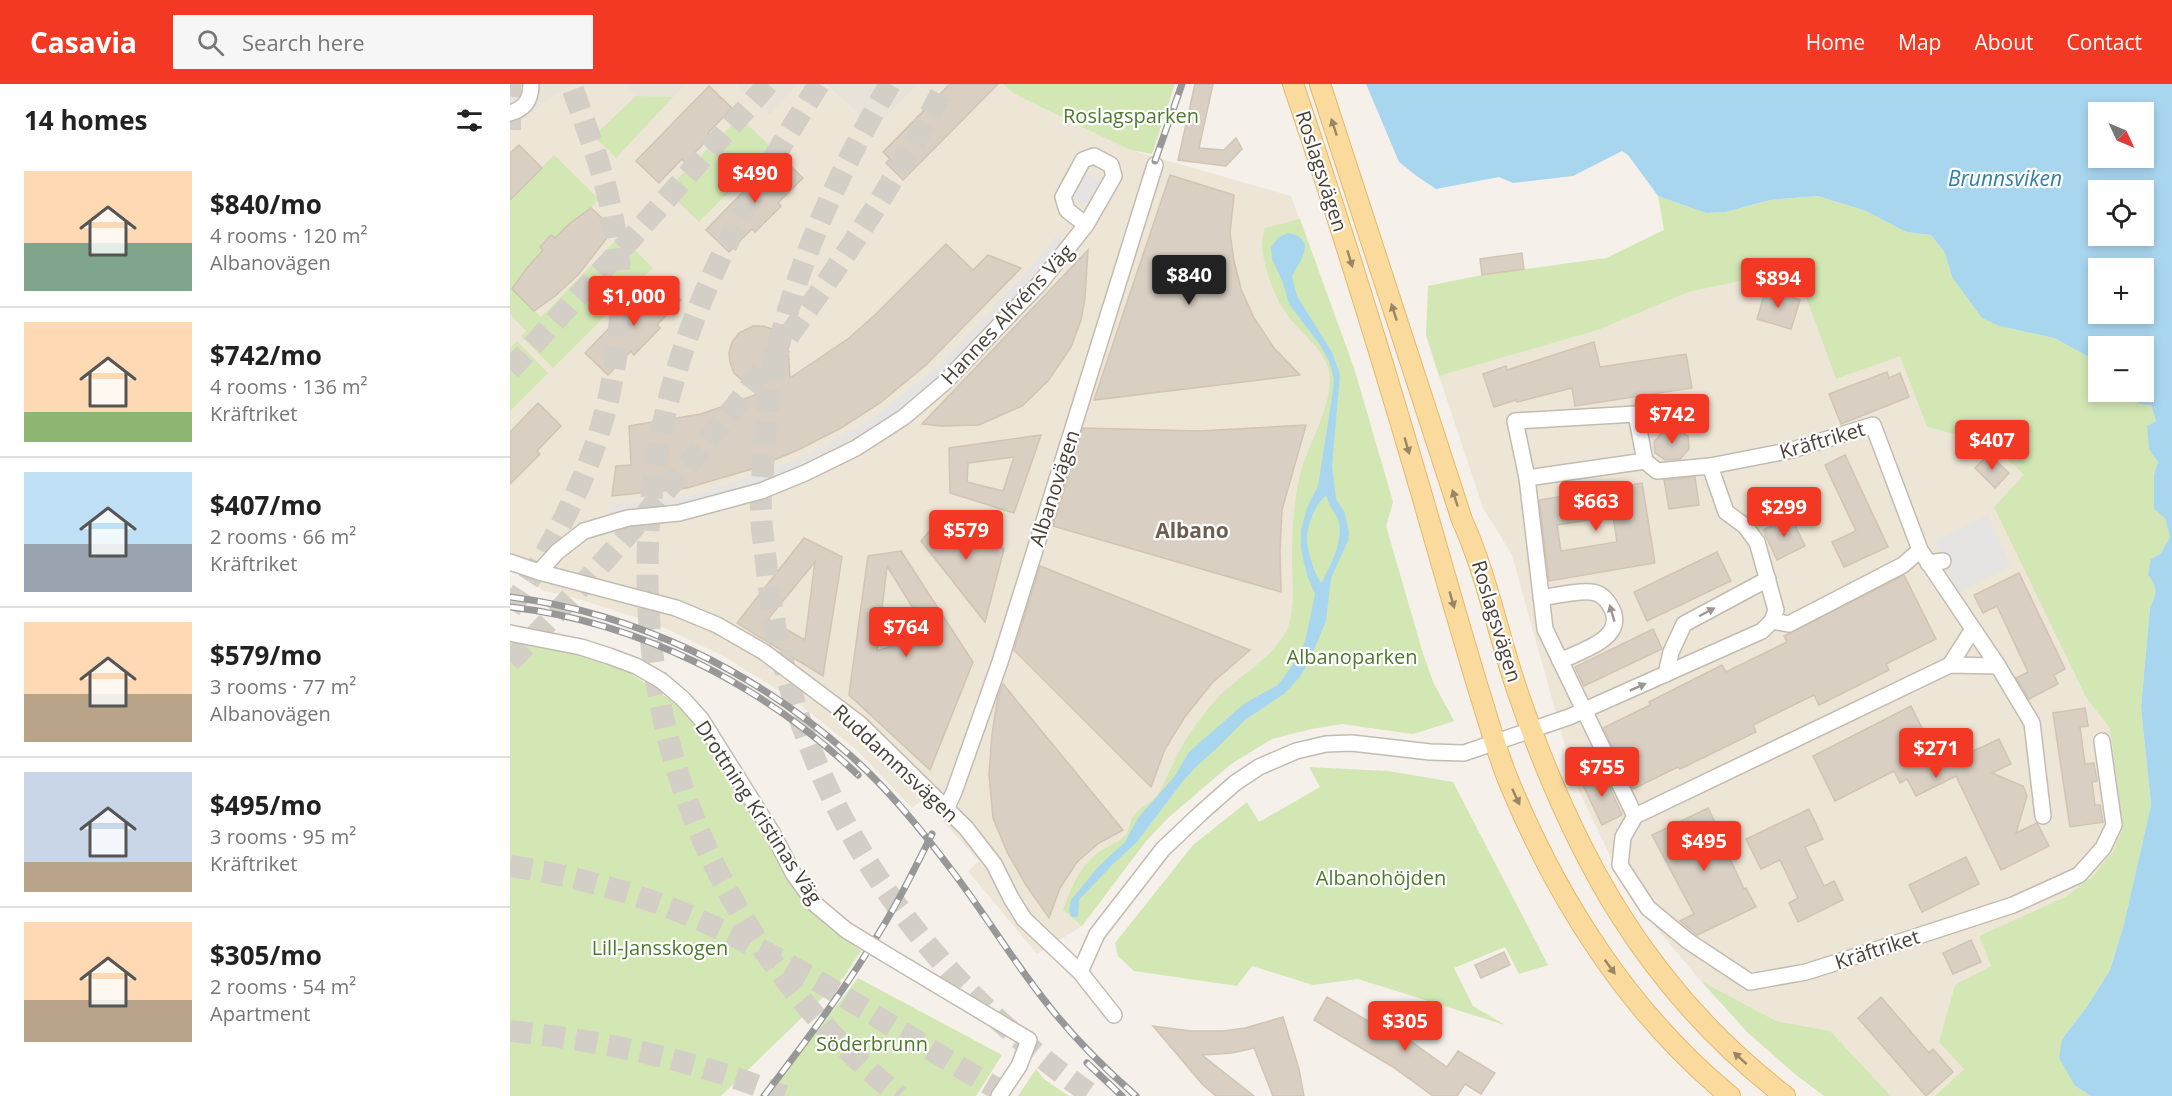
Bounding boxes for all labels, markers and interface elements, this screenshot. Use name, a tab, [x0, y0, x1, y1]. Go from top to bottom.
search box	[173, 15, 593, 69]
text: Casavia	[30, 23, 137, 61]
icon: search	[194, 26, 227, 59]
text: Search here	[242, 27, 365, 57]
text: Home	[1806, 28, 1865, 56]
text: Map	[1898, 28, 1941, 56]
text: About	[1974, 28, 2034, 56]
text: Contact	[2067, 28, 2142, 56]
text: 14 homes	[24, 102, 148, 138]
park label: Roslagsparken	[1063, 102, 1199, 129]
north arrow	[2088, 102, 2154, 168]
map controls	[2088, 102, 2154, 402]
icon: filters	[453, 104, 486, 137]
street label: Roslagsvägen	[1290, 107, 1354, 235]
one-way arrow	[1328, 118, 1338, 136]
pin: $490	[719, 153, 791, 204]
text: $490	[732, 159, 778, 186]
water label: Brunnsviken	[1948, 164, 2062, 192]
button: locate	[2088, 180, 2154, 246]
text: $840/mo	[210, 186, 322, 222]
icon: home	[72, 195, 144, 267]
text: 4 rooms · 120 m²	[210, 222, 368, 249]
street label: Hannes Alfvéns Väg	[935, 238, 1079, 390]
text: Albanovägen	[210, 249, 331, 276]
one-way arrow	[1346, 250, 1356, 268]
pin: $840	[1153, 255, 1225, 306]
pin: $894	[1742, 258, 1814, 309]
button: +	[2088, 258, 2154, 324]
text: $840	[1166, 261, 1212, 288]
text: $894	[1755, 264, 1801, 291]
pin: $1,000	[585, 276, 683, 327]
text: $1,000	[603, 282, 665, 309]
one-way arrow	[1389, 303, 1399, 321]
button: −	[2088, 336, 2154, 402]
text: $742/mo	[210, 337, 322, 373]
icon: home	[72, 346, 144, 418]
text: 4 rooms · 136 m²	[210, 373, 368, 400]
pin: $742	[1636, 394, 1708, 445]
text: Kräftriket	[210, 400, 297, 427]
text: $742	[1649, 400, 1695, 427]
street label: Kräftriket	[1776, 415, 1868, 465]
pin: $407	[1956, 420, 2028, 471]
street label: Albanovägen	[1022, 426, 1086, 550]
text: $407	[1969, 426, 2015, 453]
one-way arrow	[1403, 437, 1412, 455]
pin: $663	[1560, 481, 1632, 532]
text: $407/mo	[210, 487, 322, 523]
text: $663	[1573, 487, 1619, 514]
pin: $299	[1748, 487, 1820, 538]
one-way arrow	[1449, 489, 1459, 507]
text: $299	[1761, 493, 1807, 520]
icon: home	[72, 496, 144, 568]
pin: $579	[930, 510, 1002, 561]
text: $579	[943, 516, 989, 543]
district label: Albano	[1155, 516, 1229, 544]
text: 2 rooms · 66 m²	[210, 523, 356, 550]
text: Kräftriket	[210, 550, 297, 577]
street label: Roslagsvägen	[1466, 557, 1528, 685]
one-way arrow	[1448, 591, 1457, 609]
one-way arrow	[1606, 604, 1616, 622]
pin: $764	[870, 607, 942, 658]
one-way arrow	[1698, 607, 1715, 617]
text: $764	[883, 613, 929, 640]
text: $579/mo	[210, 637, 322, 673]
park label: Albanoparken	[1287, 643, 1417, 670]
icon: home	[72, 646, 144, 718]
text: 3 rooms · 77 m²	[210, 673, 356, 700]
one-way arrow	[1629, 682, 1647, 692]
street label: Ruddammsvägen	[827, 698, 965, 828]
text: Albanovägen	[210, 700, 331, 727]
street label: Drottning Kristinas Väg	[689, 715, 829, 909]
pin: $271	[1900, 728, 1972, 779]
text: $271	[1913, 734, 1959, 761]
pin: $755	[1566, 747, 1638, 798]
text: $755	[1579, 753, 1625, 780]
text: $495/mo	[210, 787, 322, 823]
one-way arrow	[1511, 788, 1520, 805]
icon: home	[72, 796, 144, 868]
pin: $495	[1668, 821, 1740, 872]
text: 3 rooms · 95 m²	[210, 823, 356, 850]
text: $495	[1681, 827, 1727, 854]
text: Kräftriket	[210, 850, 297, 877]
park label: Albanohöjden	[1316, 864, 1446, 891]
street label: Kräftriket	[1831, 923, 1923, 975]
park label: Lill-Jansskogen	[592, 934, 728, 961]
text: $305/mo	[210, 937, 322, 973]
icon: home	[72, 946, 144, 1018]
one-way arrow	[1604, 959, 1616, 975]
text: 2 rooms · 54 m²	[210, 973, 356, 1000]
text: Apartment	[210, 1000, 310, 1027]
pin: $305	[1369, 1001, 1441, 1052]
text: $305	[1382, 1007, 1428, 1034]
park label: Söderbrunn	[816, 1030, 928, 1057]
one-way arrow	[1733, 1052, 1748, 1065]

